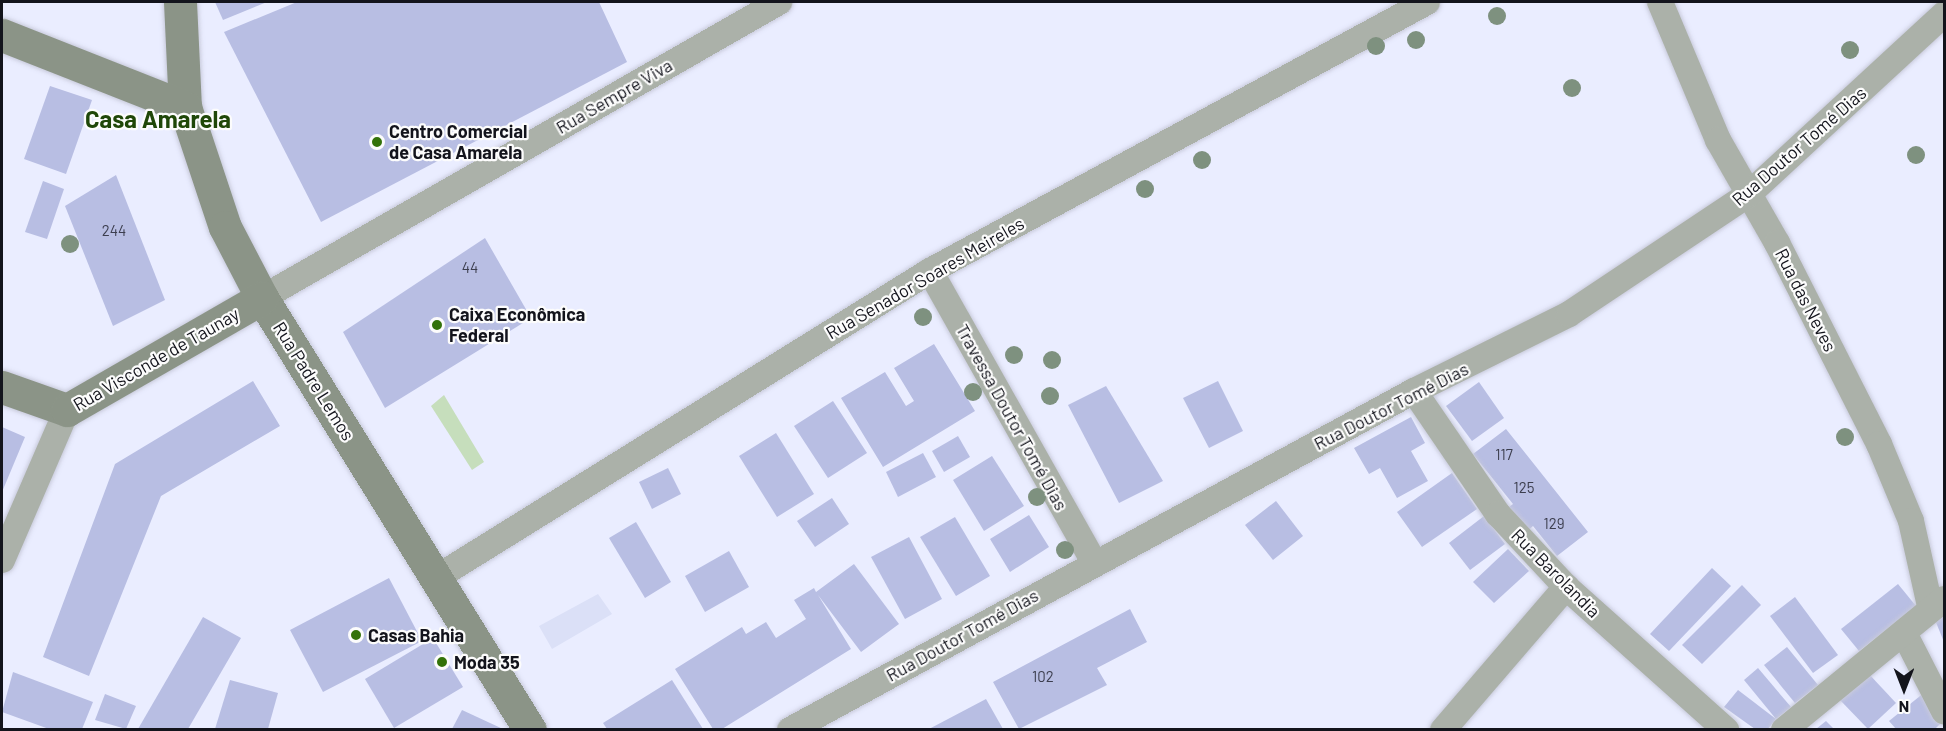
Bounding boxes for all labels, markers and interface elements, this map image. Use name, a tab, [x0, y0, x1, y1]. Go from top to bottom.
street label: Rua Sempre Viva	[552, 54, 676, 138]
street label: Rua Doutor Tomé Dias	[1728, 82, 1870, 210]
district label: Casa Amarela	[85, 105, 231, 133]
place label: Centro Comercial de Casa Amarela	[389, 121, 527, 164]
marker: Centro Comercial de Casa Amarela	[370, 135, 384, 149]
street label: Rua Senador Soares Meireles	[822, 212, 1028, 344]
house number: 244	[102, 222, 126, 240]
street label: Rua das Neves	[1771, 245, 1841, 355]
house number: 44	[462, 259, 478, 277]
street label: Rua Visconde de Taunay	[69, 303, 243, 415]
place label: Caixa Econômica Federal	[449, 304, 585, 346]
street label: Rua Padre Lemos	[269, 318, 359, 444]
marker: Caixa Econômica Federal	[430, 318, 444, 332]
street label: Travessa Doutor Tomé Dias	[952, 320, 1072, 514]
street label: Rua Doutor Tomé Dias	[1310, 358, 1472, 454]
house number: 117	[1495, 446, 1513, 464]
house number: 125	[1514, 479, 1534, 497]
house number: 129	[1543, 515, 1565, 533]
street label: Rua Barolandia	[1507, 524, 1605, 622]
street label: Rua Doutor Tomé Dias	[882, 584, 1042, 686]
place label: Casas Bahia	[368, 624, 464, 646]
marker: Casas Bahia	[349, 628, 363, 642]
place label: Moda 35	[454, 651, 520, 673]
marker: Moda 35	[435, 655, 449, 669]
north arrow	[1874, 659, 1934, 719]
house number: 102	[1032, 668, 1054, 686]
text: N	[1899, 698, 1909, 717]

